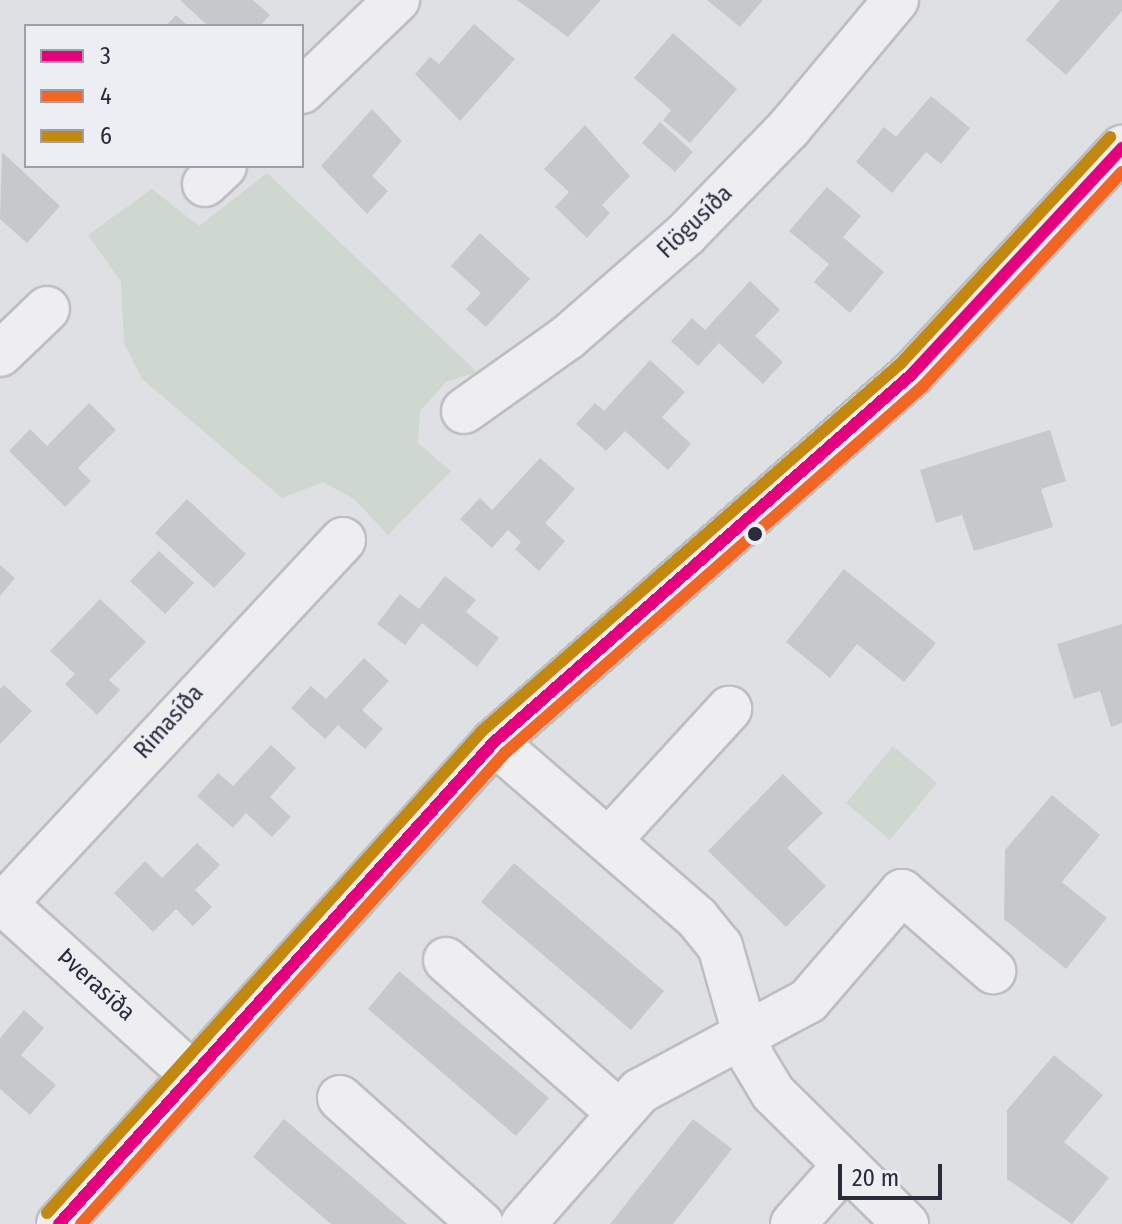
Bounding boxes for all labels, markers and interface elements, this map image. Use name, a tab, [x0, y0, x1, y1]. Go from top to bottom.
legend	[24, 24, 304, 168]
text: 3	[100, 42, 111, 70]
text: 4	[100, 82, 112, 110]
text: 6	[100, 122, 112, 150]
street label: Flögusíða	[652, 179, 738, 265]
unlabelled marker	[747, 526, 763, 542]
street label: Rimasíða	[128, 679, 210, 765]
street label: Þverasíða	[51, 943, 141, 1027]
scale bar	[842, 1148, 946, 1198]
text: 20 m	[852, 1164, 899, 1192]

